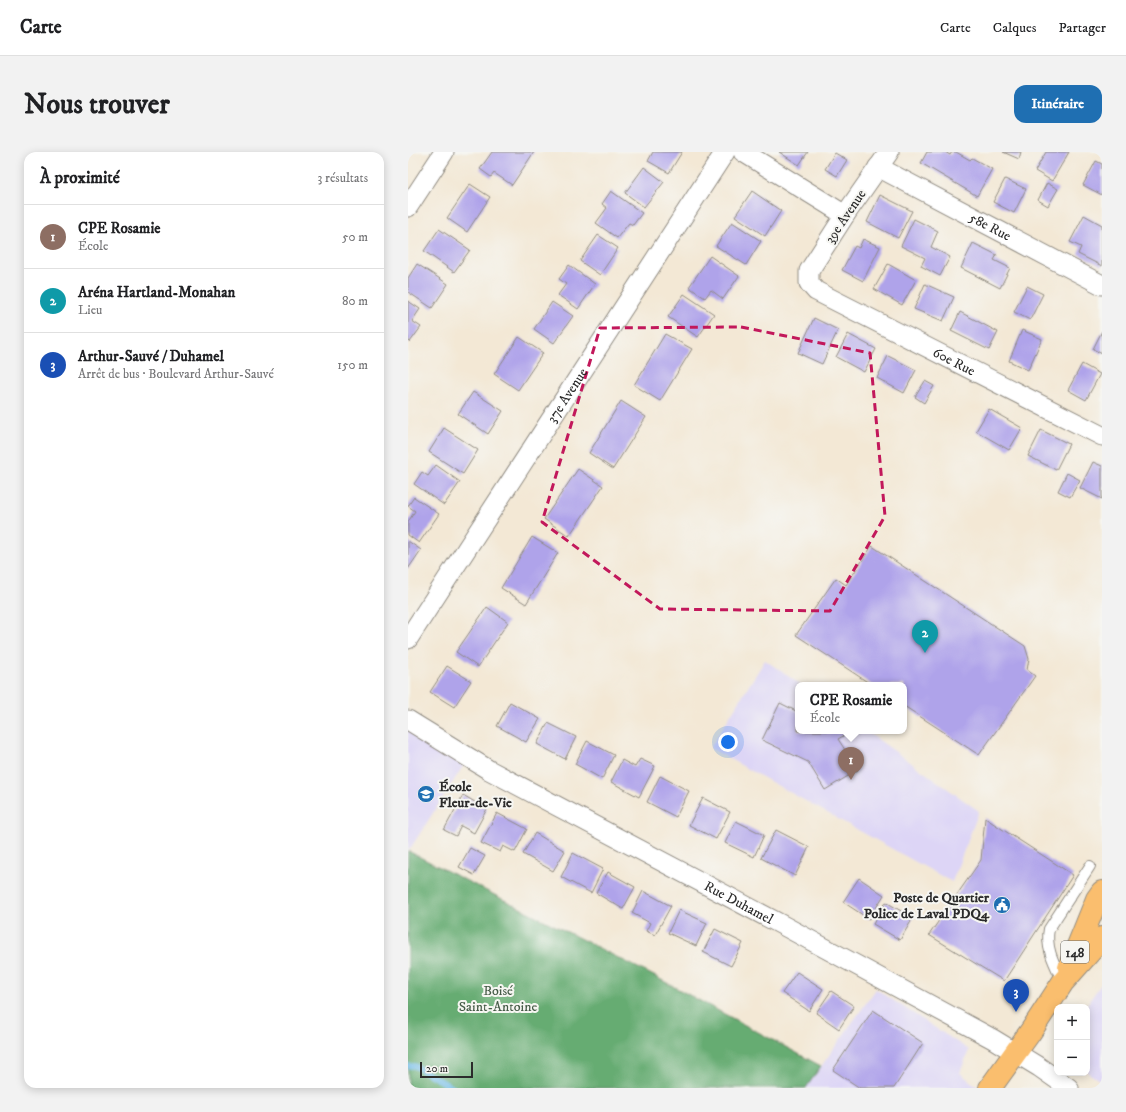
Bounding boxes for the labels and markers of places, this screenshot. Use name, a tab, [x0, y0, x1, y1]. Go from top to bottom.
pin: 2	[912, 620, 938, 653]
pin: 1	[838, 747, 864, 780]
place label: École Fleur-de-Vie	[439, 778, 512, 812]
school or university icon: École Fleur-de-Vie	[416, 784, 436, 804]
place label: Poste de Quartier Police de Laval PDQ4	[864, 889, 990, 923]
public building icon: Poste de Quartier Police de Laval PDQ4	[992, 895, 1012, 915]
pin: 3	[1003, 979, 1029, 1012]

